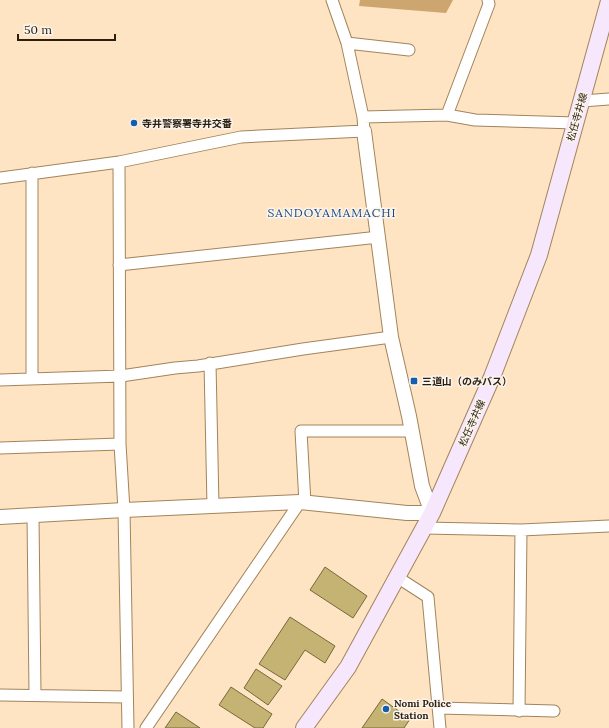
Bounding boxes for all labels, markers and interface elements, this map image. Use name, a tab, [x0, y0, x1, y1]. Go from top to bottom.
scale bar	[18, 16, 115, 42]
text: 50 m	[24, 22, 52, 37]
street label: 松任寺井線	[564, 91, 590, 143]
place label: 寺井警察署寺井交番	[142, 117, 232, 130]
marker: 寺井警察署寺井交番	[129, 118, 139, 128]
district label: SANDOYAMAMACHI	[267, 205, 397, 220]
place label: 三道山（のみバス）	[422, 375, 512, 388]
marker: 三道山（のみバス）	[409, 376, 419, 386]
street label: 松任寺井線	[456, 398, 488, 448]
place label: Nomi Police Station	[394, 697, 452, 722]
marker: Nomi Police Station	[381, 704, 391, 714]

